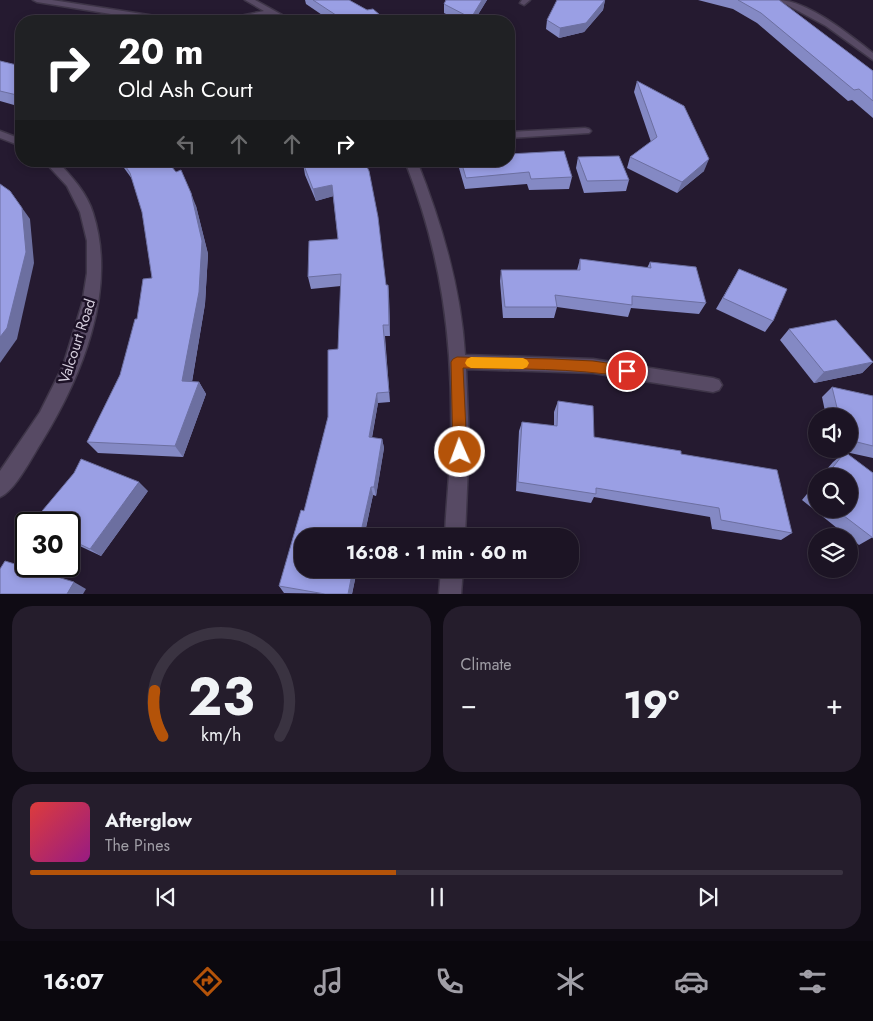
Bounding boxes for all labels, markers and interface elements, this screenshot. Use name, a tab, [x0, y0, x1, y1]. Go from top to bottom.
text: 20 m	[118, 27, 203, 77]
icon: right	[35, 35, 100, 100]
text: Old Ash Court	[118, 73, 253, 105]
icon: left	[172, 130, 200, 158]
icon: ahead	[225, 130, 253, 158]
icon: ahead	[278, 130, 306, 158]
icon: right	[331, 130, 359, 158]
street label: Valcourt Road	[53, 296, 101, 386]
pin	[606, 350, 648, 392]
icon: arrive	[613, 357, 641, 385]
map controls	[808, 408, 858, 578]
button: sound	[808, 408, 858, 458]
position arrow	[433, 425, 485, 477]
button: search	[808, 468, 858, 518]
speed limit sign: 30	[15, 512, 80, 577]
button: layers	[808, 528, 858, 578]
text: 16:08 · 1 min · 60 m	[346, 539, 527, 566]
text: Climate	[461, 653, 512, 676]
text: 23	[188, 659, 254, 735]
text: 19°	[623, 677, 679, 732]
text: −	[461, 684, 477, 725]
text: +	[826, 684, 843, 725]
text: km/h	[201, 722, 241, 748]
text: Afterglow	[105, 807, 192, 834]
text: The Pines	[105, 834, 170, 857]
icon: previous	[152, 883, 180, 911]
icon: pause	[423, 883, 451, 911]
icon: next	[694, 883, 722, 911]
icon: directions	[190, 964, 225, 999]
icon: music	[311, 964, 346, 999]
icon: phone	[432, 964, 467, 999]
icon: climate	[553, 964, 588, 999]
icon: car	[674, 964, 709, 999]
icon: filters	[795, 964, 830, 999]
text: 16:07	[43, 965, 104, 997]

